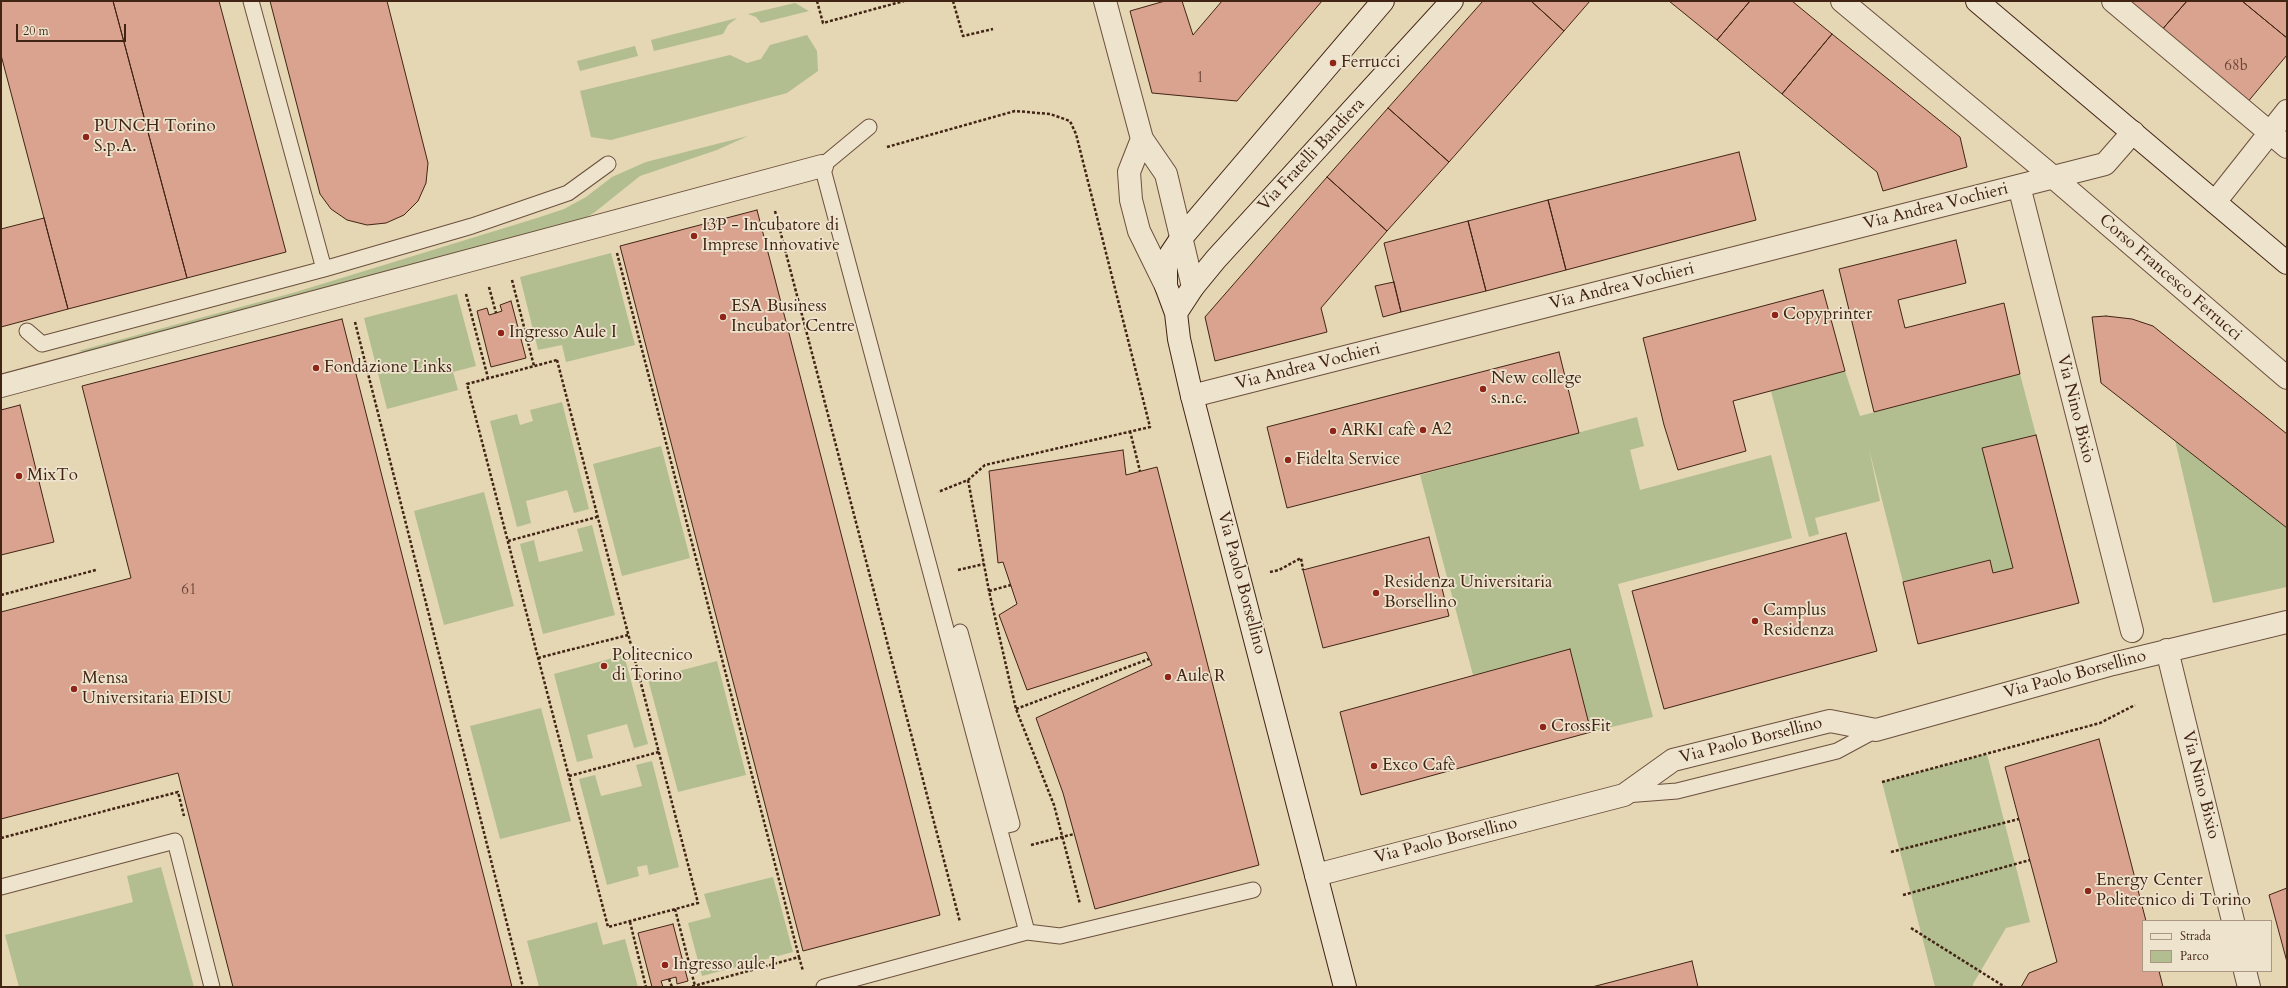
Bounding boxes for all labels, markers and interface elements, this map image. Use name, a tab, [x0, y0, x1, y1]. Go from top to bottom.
scale bar	[18, 16, 128, 42]
text: 20 m	[23, 23, 49, 39]
place label: Ferrucci	[1341, 53, 1400, 73]
marker: Ferrucci	[1328, 58, 1338, 68]
house number: 68b	[2224, 58, 2248, 76]
house number: 1	[1196, 70, 1204, 88]
street label: Via Fratelli Bandiera	[1254, 94, 1370, 216]
place label: PUNCH Torino S.p.A.	[94, 117, 216, 157]
marker: PUNCH Torino S.p.A.	[81, 132, 91, 142]
street label: Via Andrea Vochieri	[1862, 179, 2010, 235]
street label: Corso Francesco Ferrucci	[2094, 210, 2246, 346]
place label: I3P - Incubatore di Imprese Innovative	[702, 216, 840, 256]
marker: I3P - Incubatore di Imprese Innovative	[689, 231, 699, 241]
street label: Via Andrea Vochieri	[1548, 259, 1696, 315]
place label: ESA Business Incubator Centre	[731, 297, 855, 337]
place label: Copyprinter	[1783, 305, 1872, 325]
marker: Copyprinter	[1770, 310, 1780, 320]
marker: ESA Business Incubator Centre	[718, 312, 728, 322]
place label: Ingresso Aule I	[509, 323, 617, 343]
marker: Ingresso Aule I	[496, 328, 506, 338]
street label: Via Andrea Vochieri	[1234, 339, 1382, 395]
street label: Via Nino Bixio	[2052, 353, 2098, 465]
place label: Fondazione Links	[324, 358, 452, 378]
marker: Fondazione Links	[311, 363, 321, 373]
place label: New college s.n.c.	[1491, 369, 1582, 409]
marker: New college s.n.c.	[1478, 384, 1488, 394]
place label: A2	[1431, 420, 1452, 440]
place label: ARKI cafè	[1341, 421, 1416, 441]
marker: A2	[1418, 425, 1428, 435]
marker: ARKI cafè	[1328, 426, 1338, 436]
place label: Fidelta Service	[1296, 450, 1400, 470]
marker: Fidelta Service	[1283, 455, 1293, 465]
place label: MixTo	[27, 466, 78, 486]
marker: MixTo	[14, 471, 24, 481]
street label: Via Paolo Borsellino	[1212, 510, 1270, 656]
place label: Residenza Universitaria Borsellino	[1384, 573, 1552, 613]
house number: 61	[181, 582, 197, 600]
marker: Residenza Universitaria Borsellino	[1371, 588, 1381, 598]
place label: Camplus Residenza	[1763, 601, 1834, 641]
marker: Camplus Residenza	[1750, 616, 1760, 626]
place label: Politecnico di Torino	[612, 646, 693, 686]
street label: Via Paolo Borsellino	[2002, 646, 2148, 704]
marker: Politecnico di Torino	[599, 661, 609, 671]
place label: Aule R	[1176, 667, 1226, 687]
place label: Mensa Universitaria EDISU	[82, 669, 231, 709]
marker: Aule R	[1163, 672, 1173, 682]
marker: Mensa Universitaria EDISU	[69, 684, 79, 694]
street label: Via Paolo Borsellino	[1677, 713, 1825, 769]
place label: CrossFit	[1551, 717, 1611, 737]
marker: CrossFit	[1538, 722, 1548, 732]
street label: Via Nino Bixio	[2177, 729, 2223, 841]
place label: Exco Cafè	[1382, 756, 1456, 776]
marker: Exco Cafè	[1369, 761, 1379, 771]
street label: Via Paolo Borsellino	[1372, 813, 1520, 869]
place label: Energy Center Politecnico di Torino	[2096, 871, 2251, 911]
marker: Energy Center Politecnico di Torino	[2083, 886, 2093, 896]
legend	[2142, 920, 2272, 972]
text: Strada	[2180, 928, 2211, 944]
text: Parco	[2180, 948, 2209, 964]
place label: Ingresso aule I	[673, 955, 776, 975]
marker: Ingresso aule I	[660, 960, 670, 970]

